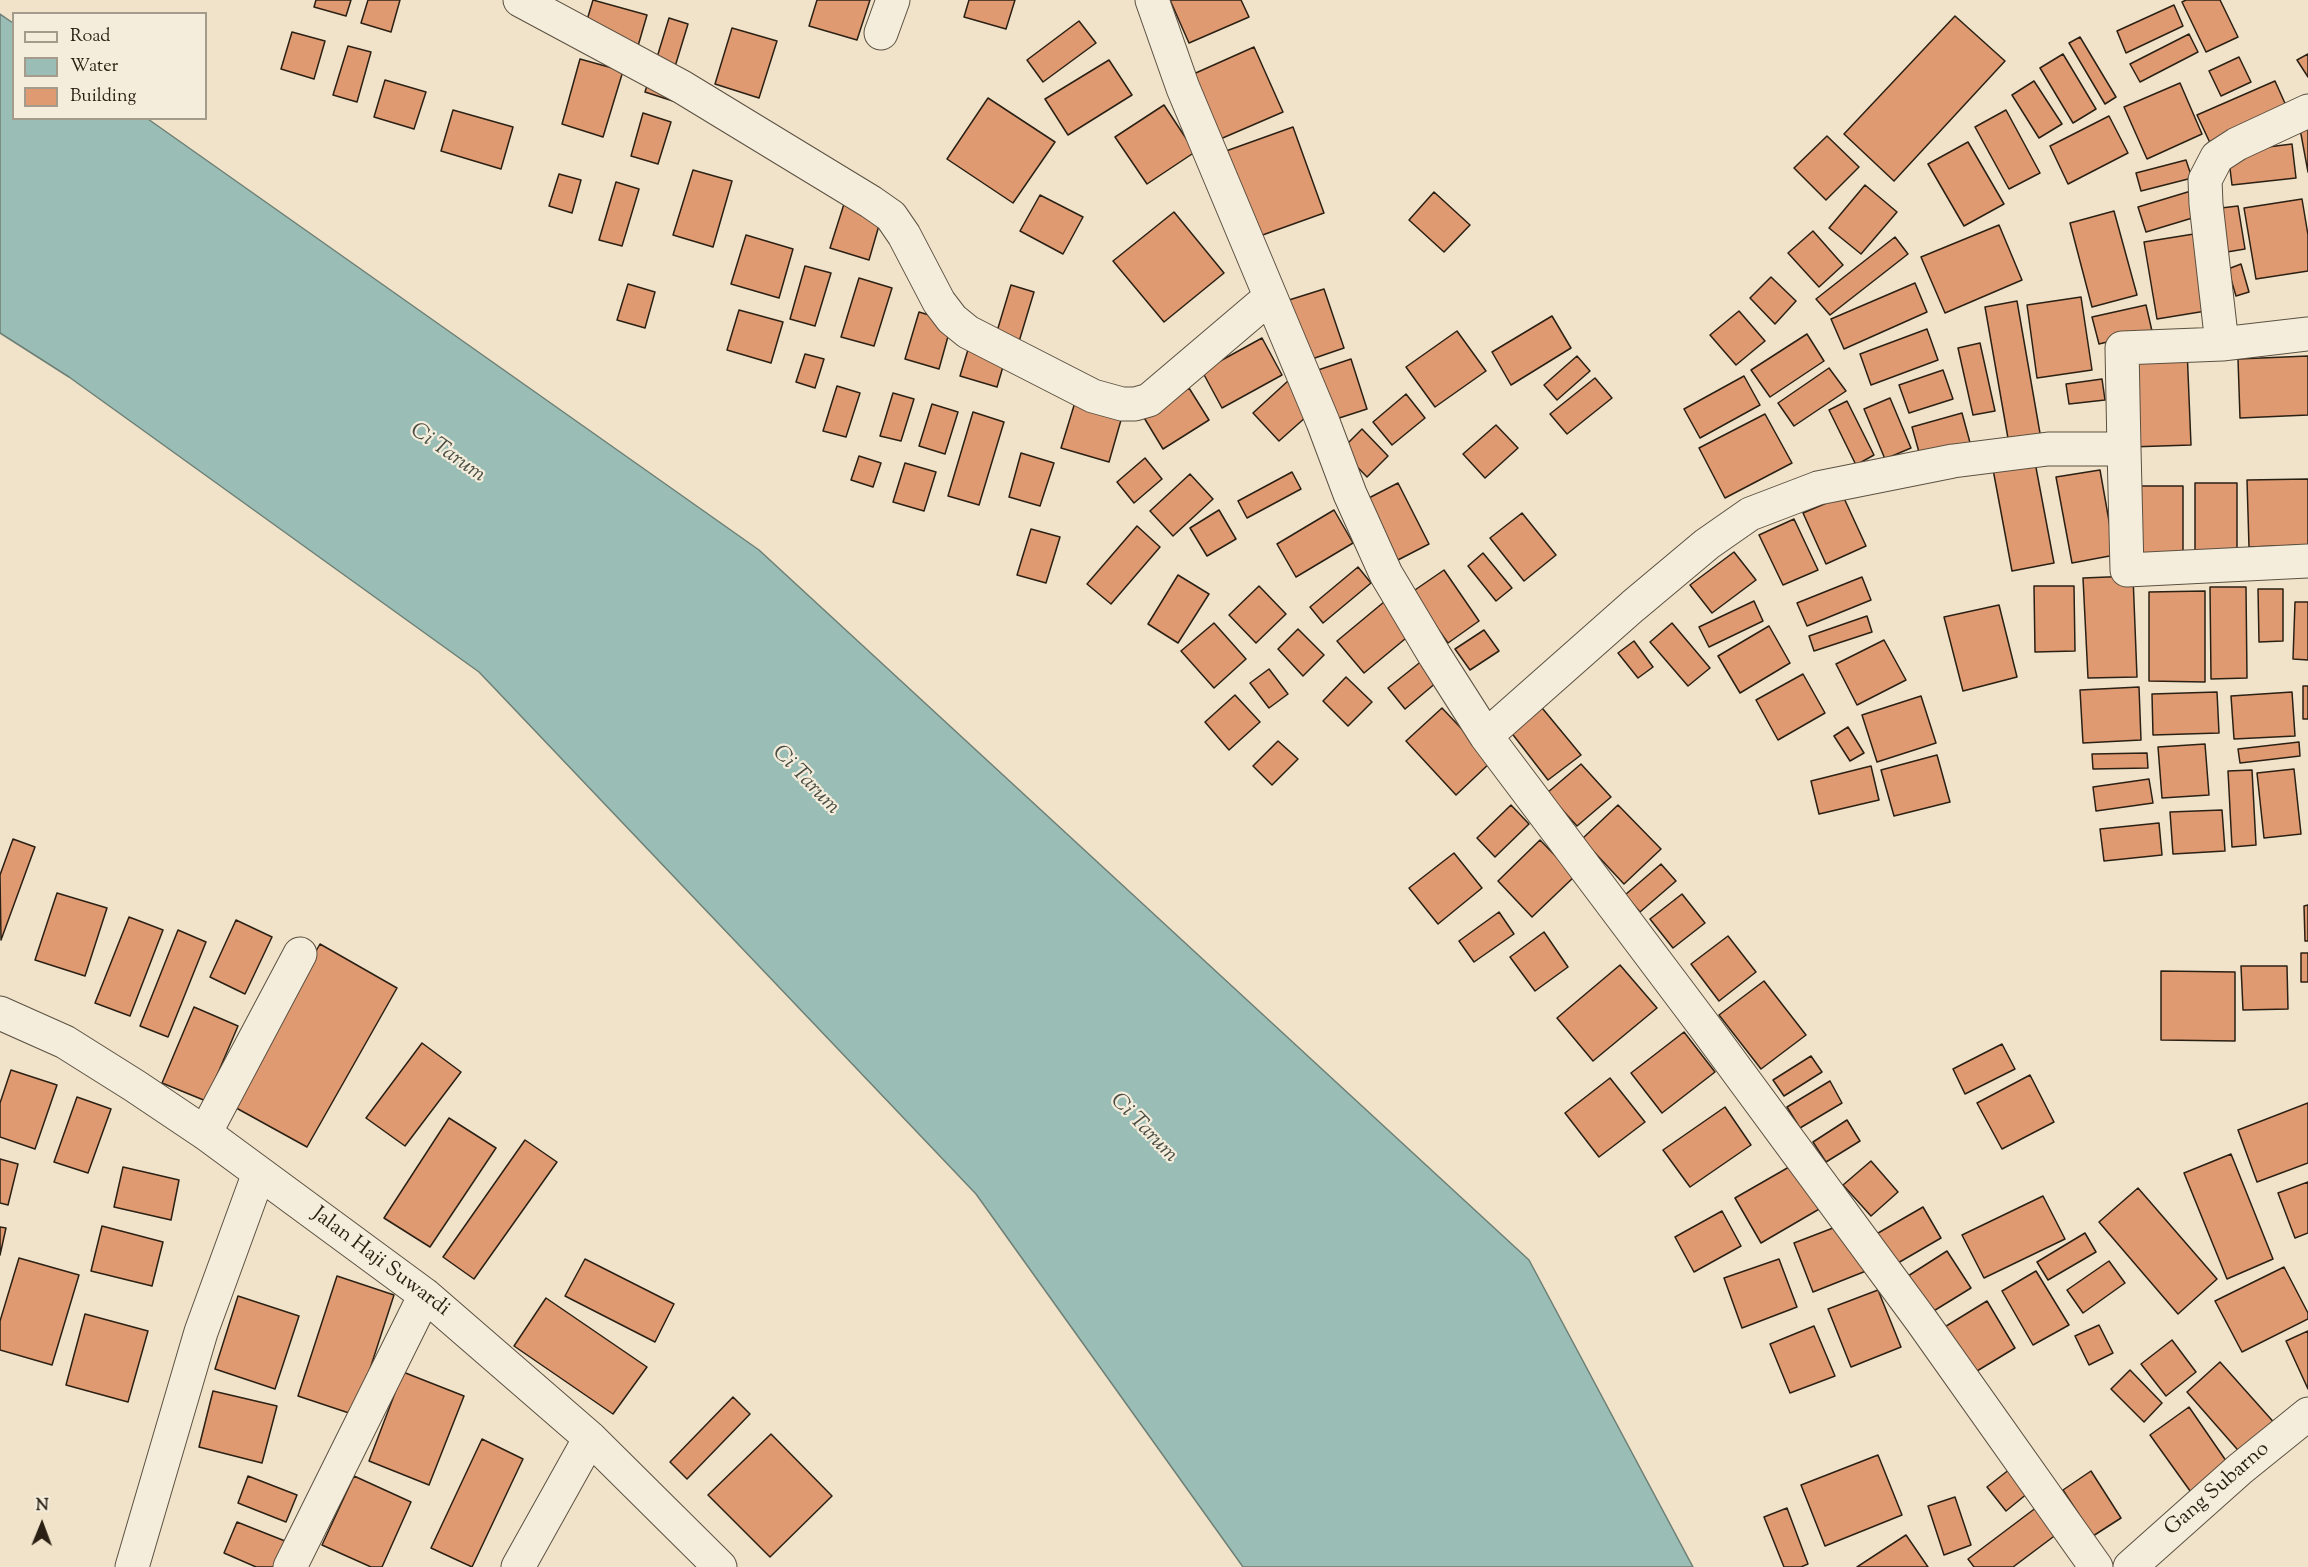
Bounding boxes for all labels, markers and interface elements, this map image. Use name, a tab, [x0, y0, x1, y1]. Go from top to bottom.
legend	[12, 12, 207, 120]
text: Road	[70, 24, 110, 50]
text: Water	[70, 54, 118, 80]
text: Building	[70, 84, 136, 110]
water label: Ci Tarum	[404, 418, 490, 490]
water label: Ci Tarum	[766, 741, 844, 821]
water label: Ci Tarum	[1104, 1089, 1182, 1169]
street label: Jalan Haji Suwardi	[306, 1203, 454, 1323]
street label: Gang Subarno	[2160, 1438, 2276, 1542]
north arrow	[12, 1495, 72, 1555]
text: N	[36, 1495, 49, 1518]

